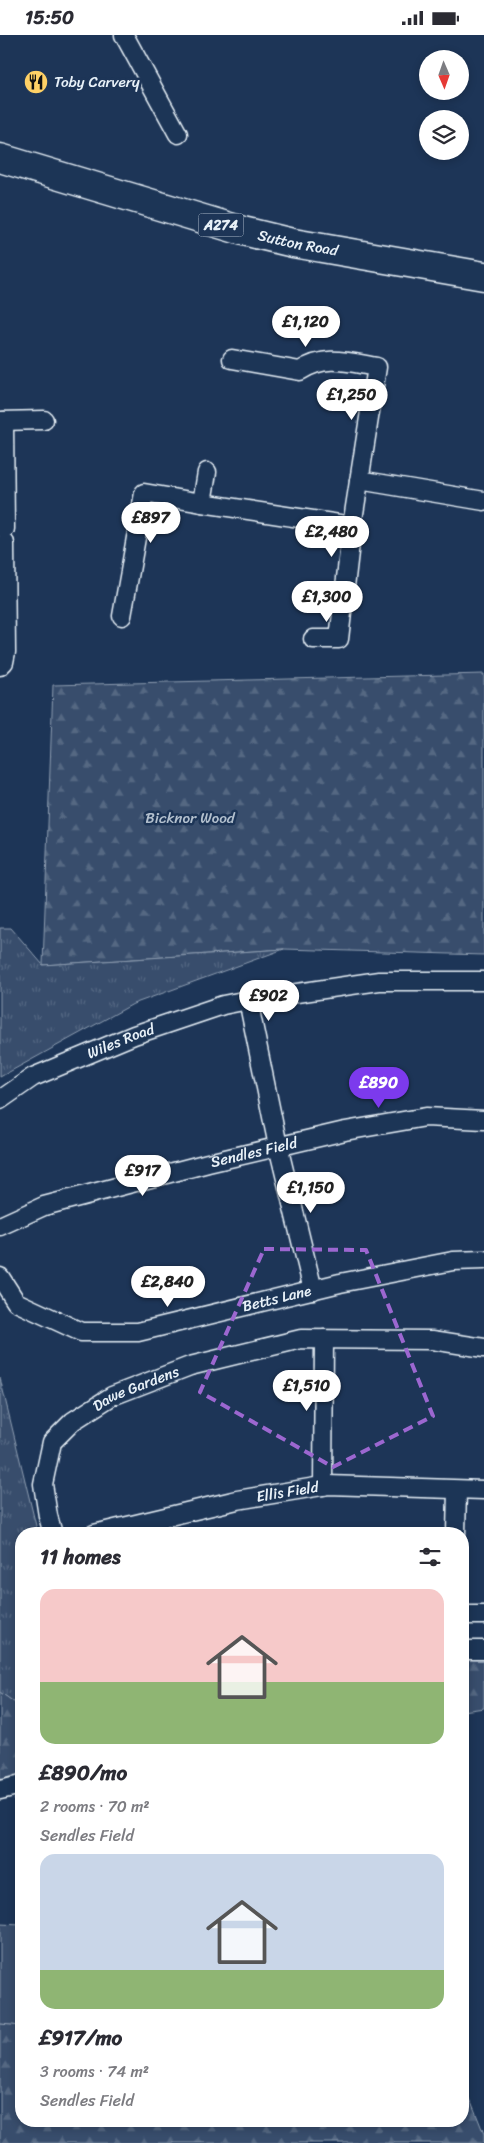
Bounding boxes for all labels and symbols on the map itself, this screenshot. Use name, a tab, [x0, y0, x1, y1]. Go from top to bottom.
north arrow	[419, 50, 469, 100]
restaurant icon: Toby Carvery	[23, 69, 49, 95]
place label: Toby Carvery	[54, 69, 140, 95]
road number: A274	[198, 213, 244, 237]
street label: Sutton Road	[255, 222, 341, 264]
pin: £1,120	[265, 305, 347, 348]
pin: £1,250	[311, 379, 393, 421]
pin: £897	[121, 501, 181, 544]
pin: £2,480	[291, 515, 373, 558]
pin: £1,300	[286, 581, 368, 623]
park label: Bicknor Wood	[145, 805, 236, 831]
pin: £902	[239, 979, 299, 1022]
street label: Wiles Road	[83, 1016, 159, 1066]
pin: £890	[349, 1067, 409, 1109]
street label: Sendles Field	[208, 1129, 301, 1175]
pin: £917	[113, 1155, 173, 1197]
pin: £1,150	[270, 1171, 352, 1214]
pin: £2,840	[127, 1265, 209, 1308]
street label: Betts Lane	[240, 1277, 314, 1319]
street label: Dawe Gardens	[87, 1358, 183, 1418]
pin: £1,510	[266, 1369, 348, 1412]
street label: Ellis Field	[254, 1474, 322, 1510]

